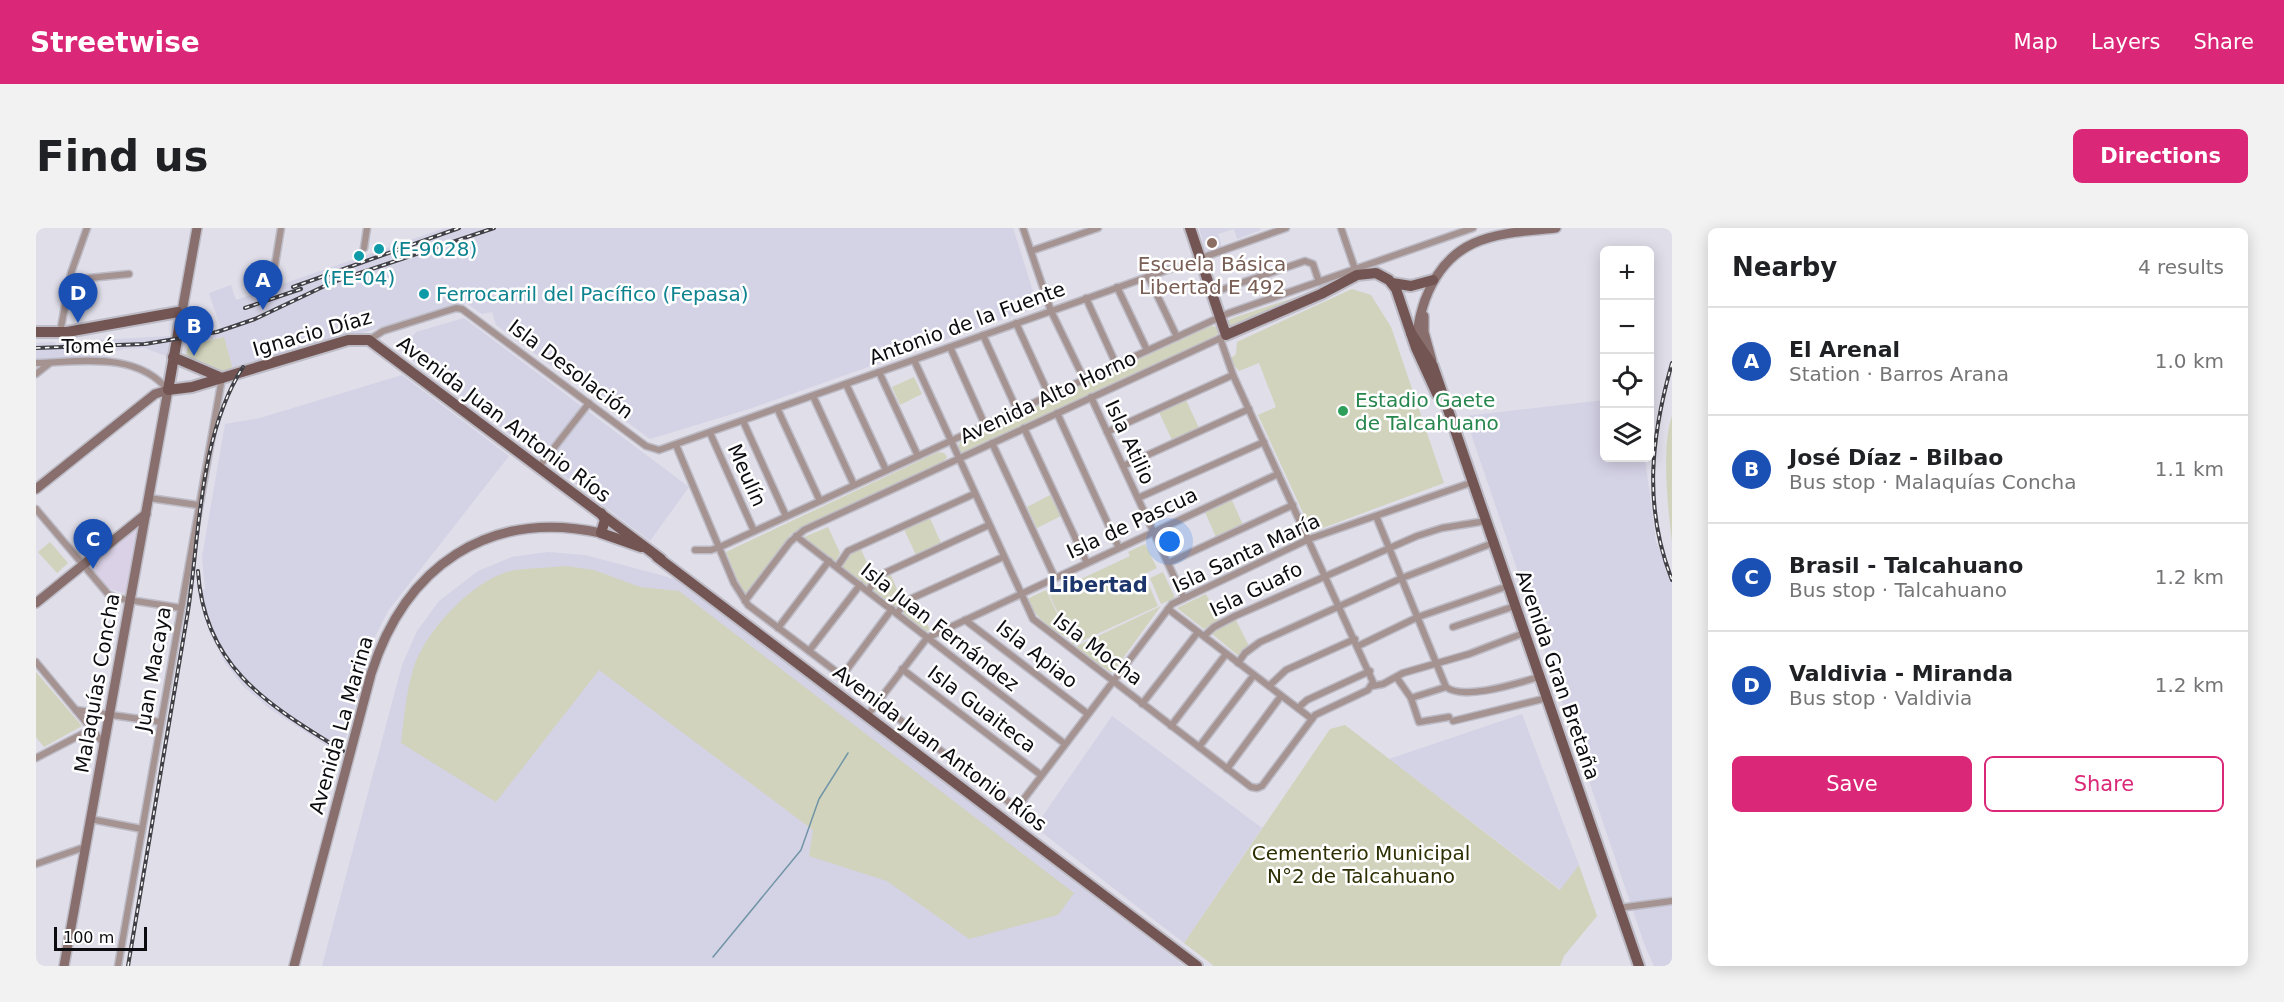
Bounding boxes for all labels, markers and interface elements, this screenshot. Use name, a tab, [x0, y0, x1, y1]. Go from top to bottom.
text: Streetwise	[30, 26, 200, 59]
text: Map	[2014, 30, 2058, 54]
text: Layers	[2091, 30, 2160, 54]
text: Share	[2193, 30, 2254, 54]
button: Directions	[2073, 129, 2248, 183]
text: Find us	[36, 132, 209, 181]
marker: Escuela Básica Libertad E 492	[1205, 236, 1219, 250]
place label: (E-9028)	[391, 237, 477, 261]
marker: (E-9028)	[372, 242, 386, 256]
map controls	[1600, 246, 1654, 462]
button: +	[1600, 246, 1654, 300]
marker: (FE-04)	[352, 249, 366, 263]
place label: Escuela Básica Libertad E 492	[1138, 252, 1286, 299]
text: Nearby	[1732, 252, 1837, 282]
text: 4 results	[2138, 255, 2224, 279]
pin: A	[244, 260, 282, 310]
place label: (FE-04)	[323, 266, 395, 290]
pin: D	[58, 274, 98, 323]
street label: Antonio de la Fuente	[866, 276, 1068, 370]
place label: Ferrocarril del Pacífico (Fepasa)	[436, 282, 748, 306]
marker: Ferrocarril del Pacífico (Fepasa)	[417, 287, 431, 301]
button: −	[1600, 300, 1654, 354]
street label: Ignacio Díaz	[250, 305, 374, 361]
pin: B	[174, 306, 214, 356]
street label: Isla Desolación	[504, 314, 638, 424]
street label: Avenida Juan Antonio Ríos	[392, 331, 616, 507]
street label: Tomé	[61, 334, 114, 358]
text: El Arenal	[1789, 337, 1900, 362]
street label: Avenida Alto Horno	[956, 346, 1140, 448]
text: A	[1744, 349, 1759, 373]
text: 1.0 km	[2155, 349, 2224, 373]
button: locate	[1600, 354, 1654, 408]
text: Station · Barros Arana	[1789, 362, 2009, 386]
place label: Estadio Gaete de Talcahuano	[1355, 388, 1499, 435]
street label: Isla Atilio	[1100, 396, 1160, 488]
marker: Estadio Gaete de Talcahuano	[1336, 404, 1350, 418]
button: layers	[1600, 408, 1654, 462]
street label: Meulín	[723, 440, 771, 510]
text: José Díaz - Bilbao	[1789, 445, 2003, 470]
text: B	[1744, 457, 1759, 481]
text: 1.1 km	[2155, 457, 2224, 481]
text: Bus stop · Malaquías Concha	[1789, 470, 2077, 494]
street label: Isla de Pascua	[1063, 482, 1201, 564]
street label: Isla Santa María	[1168, 508, 1324, 598]
pin: C	[74, 520, 112, 569]
your location	[1155, 527, 1184, 556]
text: Brasil - Talcahuano	[1789, 553, 2023, 578]
street label: Isla Guafo	[1206, 556, 1306, 622]
street label: Isla Juan Fernández	[856, 558, 1024, 696]
text: C	[1744, 565, 1759, 589]
text: 1.2 km	[2155, 565, 2224, 589]
street label: Avenida Gran Bretaña	[1511, 567, 1605, 783]
district label: Libertad	[1048, 573, 1148, 597]
text: Bus stop · Talcahuano	[1789, 578, 2007, 602]
street label: Malaquías Concha	[69, 591, 125, 775]
street label: Juan Macaya	[130, 605, 176, 735]
street label: Isla Mocha	[1048, 608, 1148, 690]
street label: Isla Apiao	[991, 615, 1083, 693]
street label: Avenida La Marina	[304, 633, 378, 817]
street label: Avenida Juan Antonio Ríos	[828, 660, 1052, 836]
street label: Isla Guaiteca	[923, 660, 1041, 758]
text: Valdivia - Miranda	[1789, 661, 2013, 686]
text: D	[1743, 673, 1760, 697]
text: 1.2 km	[2155, 673, 2224, 697]
text: Bus stop · Valdivia	[1789, 686, 1972, 710]
button: Save	[1732, 756, 1972, 812]
button: Share	[1984, 756, 2224, 812]
park label: Cementerio Municipal N°2 de Talcahuano	[1252, 841, 1470, 888]
scale bar	[54, 924, 147, 952]
text: 100 m	[63, 928, 114, 947]

